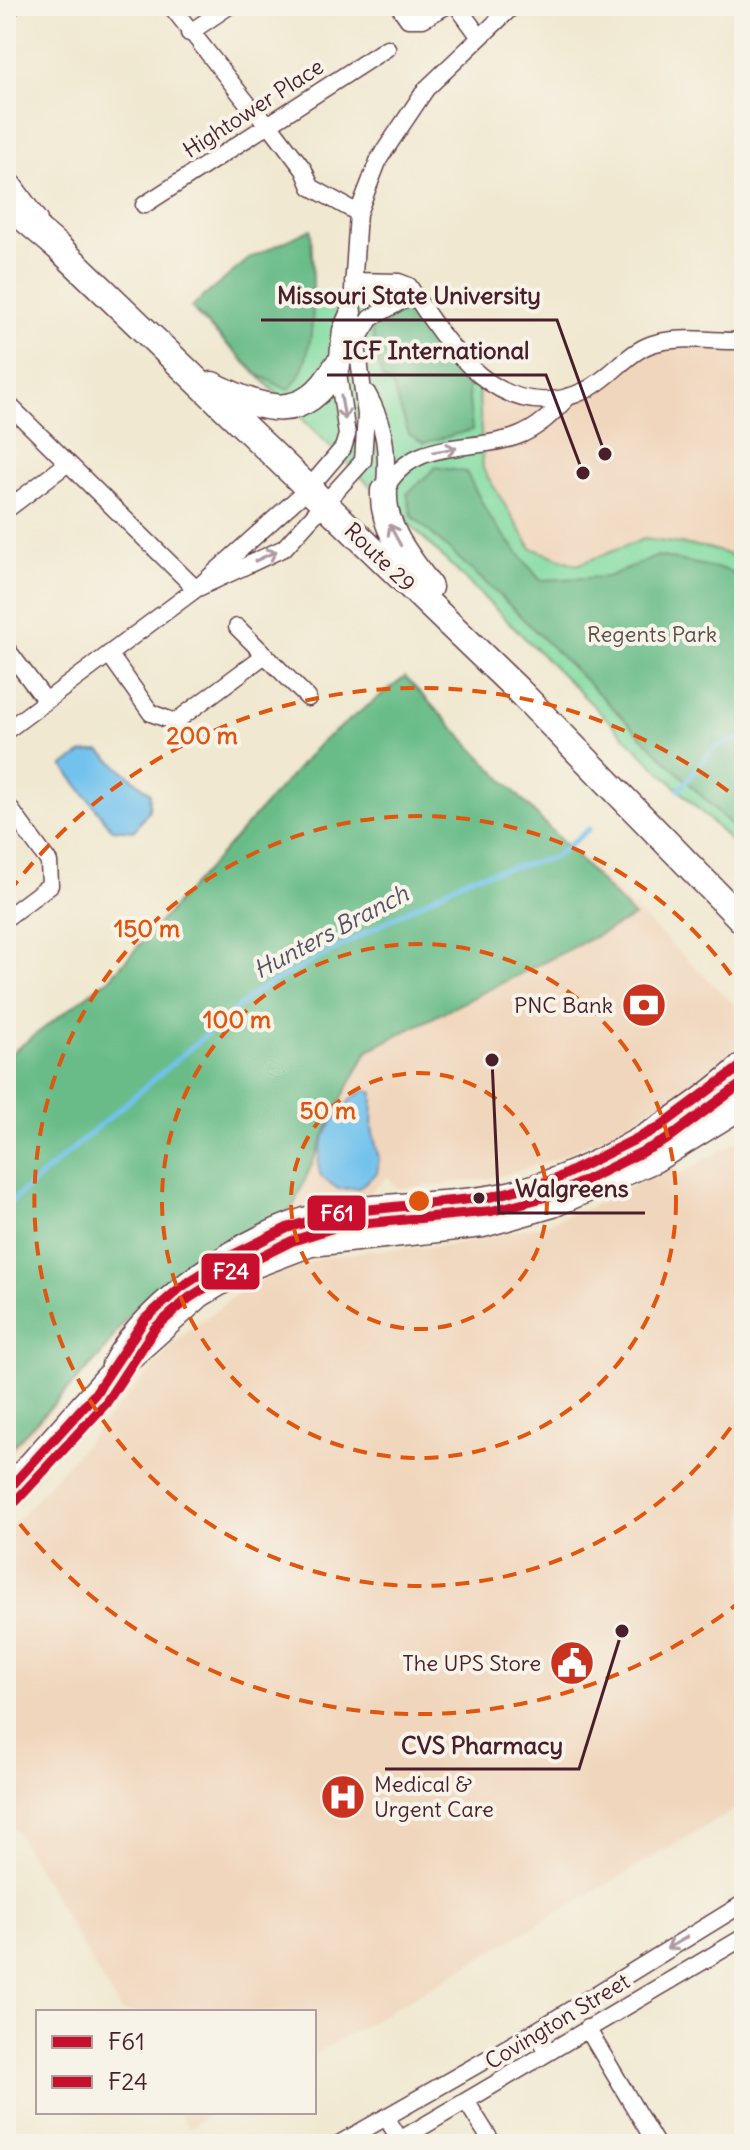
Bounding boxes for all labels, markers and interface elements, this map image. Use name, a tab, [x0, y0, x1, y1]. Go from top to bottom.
street label: Hightower Place	[177, 52, 329, 164]
callout: Missouri State University	[261, 272, 557, 320]
text: Missouri State University	[277, 280, 541, 310]
callout: ICF International	[327, 327, 546, 375]
text: ICF International	[343, 335, 529, 365]
one-way arrow	[336, 395, 351, 420]
one-way arrow	[431, 441, 457, 456]
street label: Route 29	[339, 516, 421, 598]
one-way arrow	[386, 524, 402, 547]
one-way arrow	[254, 548, 278, 563]
park label: Regents Park	[587, 620, 717, 648]
text: 200 m	[166, 720, 238, 750]
water label: Hunters Branch	[248, 877, 414, 985]
text: 150 m	[114, 913, 180, 943]
bank icon: PNC Bank	[620, 981, 668, 1029]
place label: PNC Bank	[514, 991, 613, 1019]
text: 100 m	[203, 1004, 271, 1034]
text: 50 m	[300, 1095, 356, 1125]
callout: Walgreens	[499, 1165, 645, 1213]
text: Walgreens	[515, 1173, 629, 1203]
centre of rings	[405, 1187, 433, 1215]
unlabelled marker	[471, 1190, 487, 1206]
line badge: F61	[306, 1194, 367, 1232]
text: F61	[320, 1199, 354, 1227]
line badge: F24	[200, 1252, 261, 1291]
text: F24	[213, 1257, 250, 1285]
public building icon: The UPS Store	[548, 1639, 596, 1687]
place label: The UPS Store	[402, 1649, 541, 1677]
callout: CVS Pharmacy	[385, 1721, 579, 1769]
text: CVS Pharmacy	[401, 1730, 563, 1760]
place label: Medical & Urgent Care	[374, 1770, 494, 1823]
hospital icon: Medical & Urgent Care	[319, 1773, 367, 1821]
one-way arrow	[666, 1936, 689, 1952]
street label: Covington Street	[480, 1967, 634, 2075]
legend	[36, 2010, 316, 2114]
text: F61	[108, 2026, 145, 2056]
text: F24	[108, 2066, 148, 2096]

